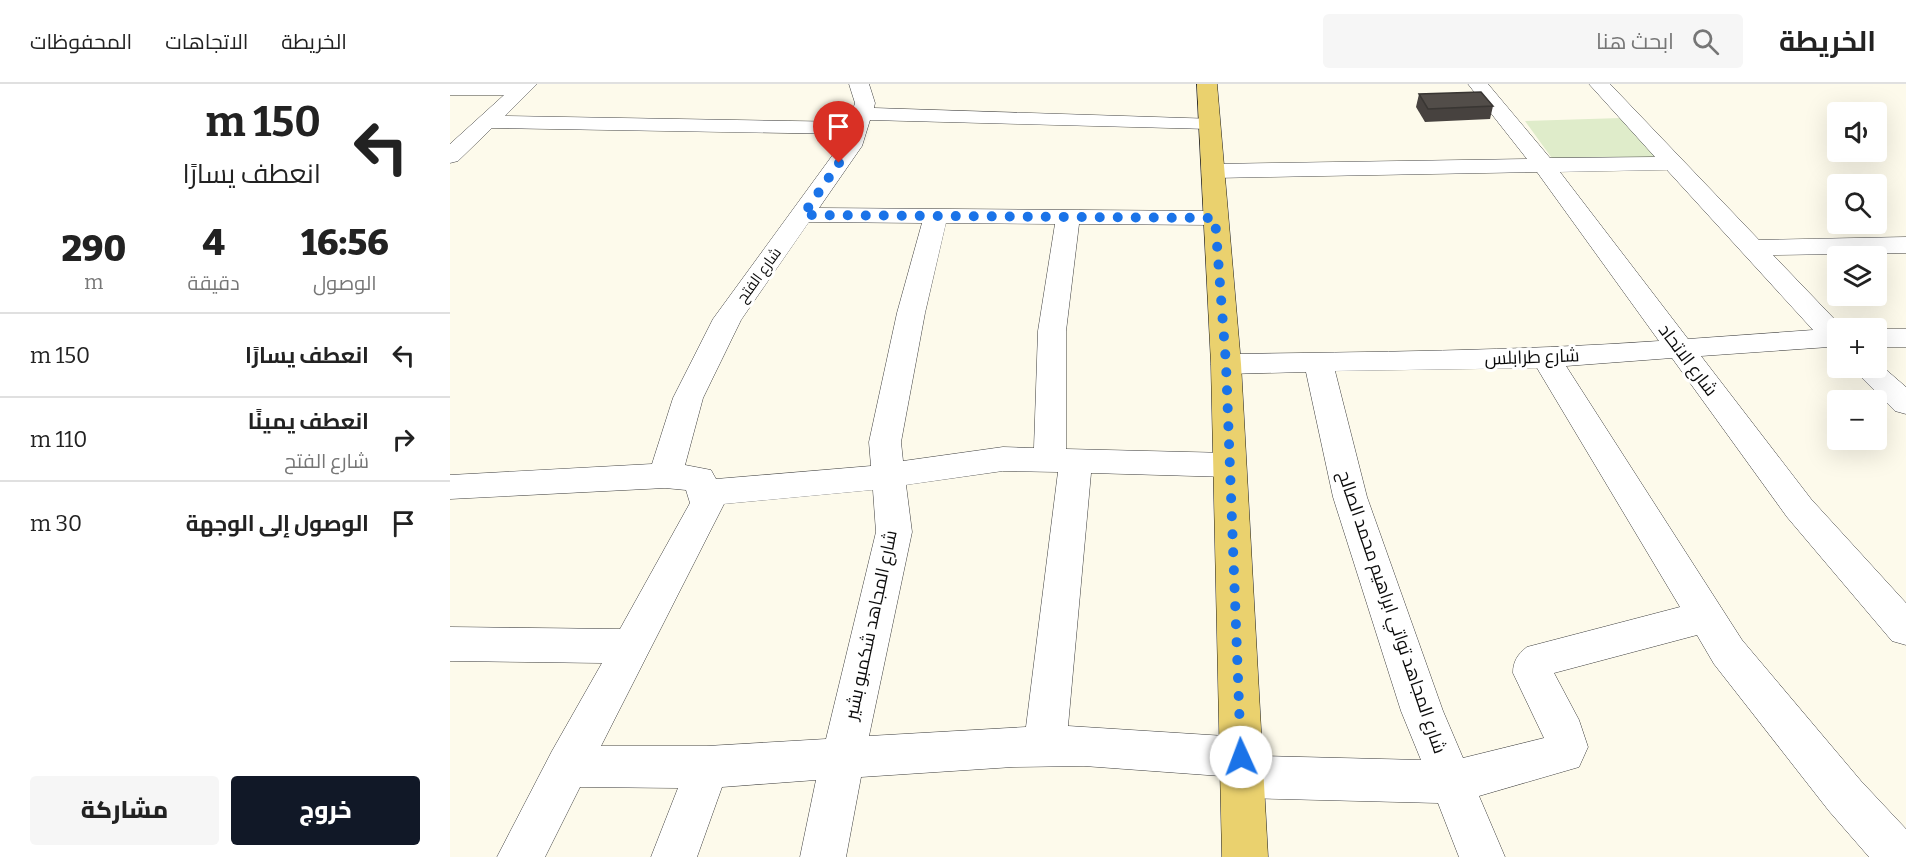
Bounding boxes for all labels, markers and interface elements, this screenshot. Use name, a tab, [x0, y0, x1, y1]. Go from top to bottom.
search box	[1323, 14, 1743, 68]
icon: search	[1689, 25, 1722, 58]
text: الخريطة	[1779, 25, 1876, 58]
text: ابحث هنا	[1596, 28, 1674, 55]
text: المحفوظات	[30, 29, 132, 55]
text: الاتجاهات	[165, 29, 248, 55]
text: الخريطة	[281, 29, 347, 55]
text: 150 m	[206, 97, 321, 147]
pin	[813, 101, 864, 163]
map controls	[1827, 102, 1887, 450]
button: sound	[1827, 102, 1887, 162]
icon: left	[342, 108, 420, 186]
icon: arrive	[822, 110, 855, 143]
text: انعطف يسارًا	[182, 158, 321, 190]
button: search	[1827, 174, 1887, 234]
text: 4	[202, 221, 225, 265]
text: 16:56	[301, 221, 389, 265]
text: 290	[61, 227, 126, 271]
street label: شارع الفتح	[733, 244, 787, 307]
button: layers	[1827, 246, 1887, 306]
text: m	[84, 270, 103, 294]
text: دقيقة	[188, 271, 240, 295]
text: الوصول	[313, 271, 377, 295]
button: +	[1827, 318, 1887, 378]
street label: شارع الاتحاد	[1653, 320, 1722, 401]
icon: left	[387, 339, 420, 372]
text: 150 m	[30, 342, 90, 369]
text: انعطف يسارًا	[245, 342, 369, 369]
street label: شارع طرابلس	[1484, 344, 1580, 371]
button: −	[1827, 390, 1887, 450]
text: انعطف يمينًا	[248, 408, 369, 435]
icon: right	[387, 423, 420, 456]
text: 110 m	[30, 426, 87, 453]
text: شارع الفتح	[284, 449, 369, 473]
street label: شارع المجاهد تواتي ابراهيم محمد الصالح	[1330, 468, 1451, 757]
icon: arrive	[387, 507, 420, 540]
text: 30 m	[30, 510, 82, 537]
text: الوصول إلى الوجهة	[186, 510, 369, 537]
street label: شارع المجاهد شكمبو بشير	[840, 528, 903, 723]
position arrow	[1209, 725, 1273, 789]
button: مشاركة	[30, 776, 219, 845]
button: خروج	[231, 776, 420, 845]

